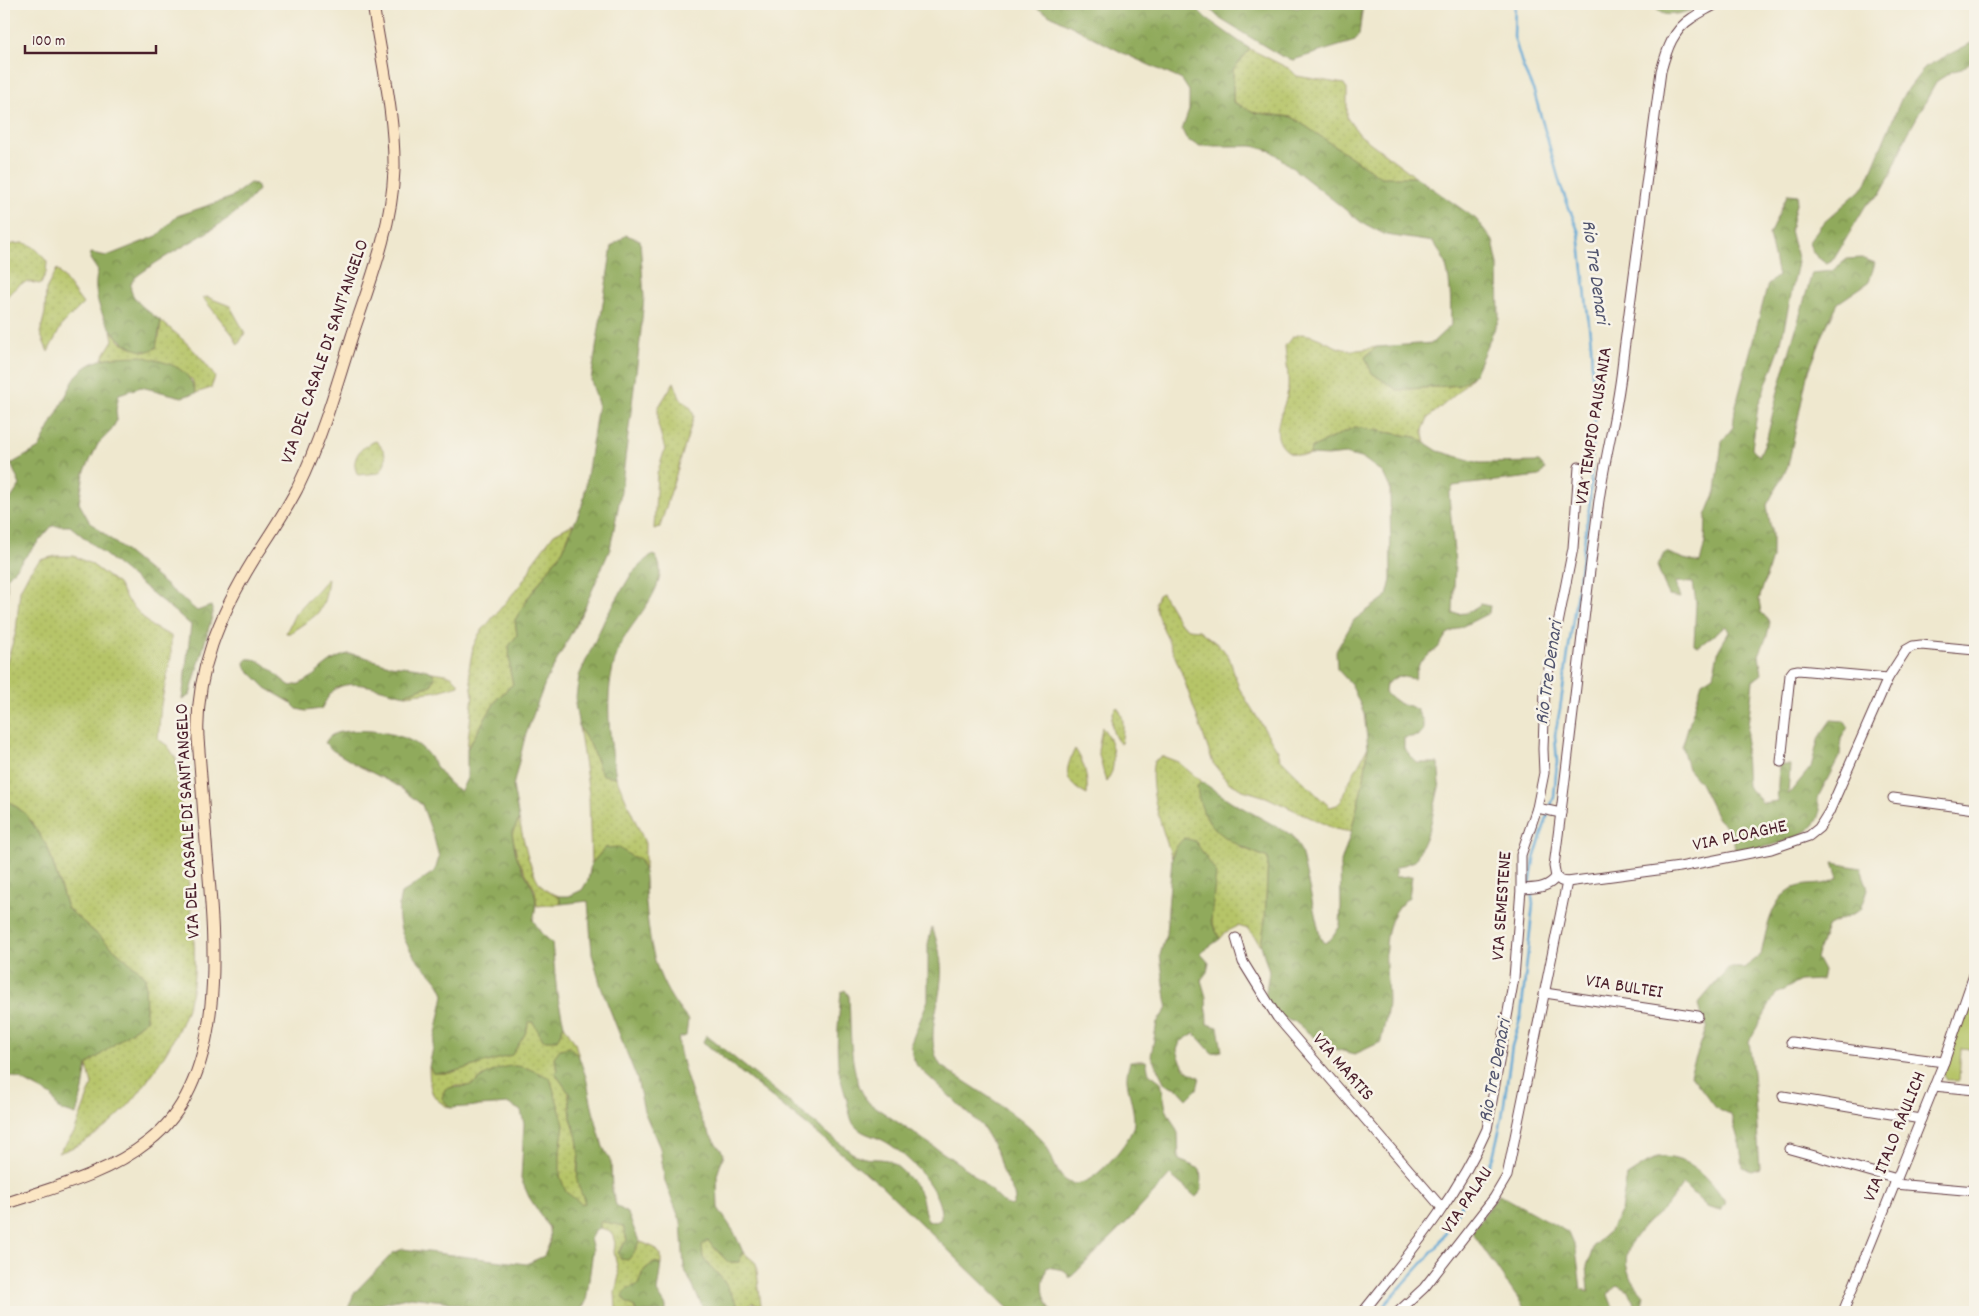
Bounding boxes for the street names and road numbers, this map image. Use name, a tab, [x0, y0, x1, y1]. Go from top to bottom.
street label: VIA DEL CASALE DI SANT'ANGELO	[275, 236, 377, 468]
street label: VIA TEMPIO PAUSANIA	[1569, 345, 1621, 507]
street label: VIA DEL CASALE DI SANT'ANGELO	[169, 703, 209, 939]
street label: VIA PLOAGHE	[1691, 814, 1790, 860]
street label: VIA SEMESTENE	[1486, 850, 1520, 961]
street label: VIA BULTEI	[1583, 969, 1665, 1007]
street label: VIA MARTIS	[1305, 1028, 1379, 1108]
street label: VIA ITALO RAULICH	[1858, 1068, 1934, 1206]
street label: VIA PALAU	[1436, 1162, 1500, 1240]

